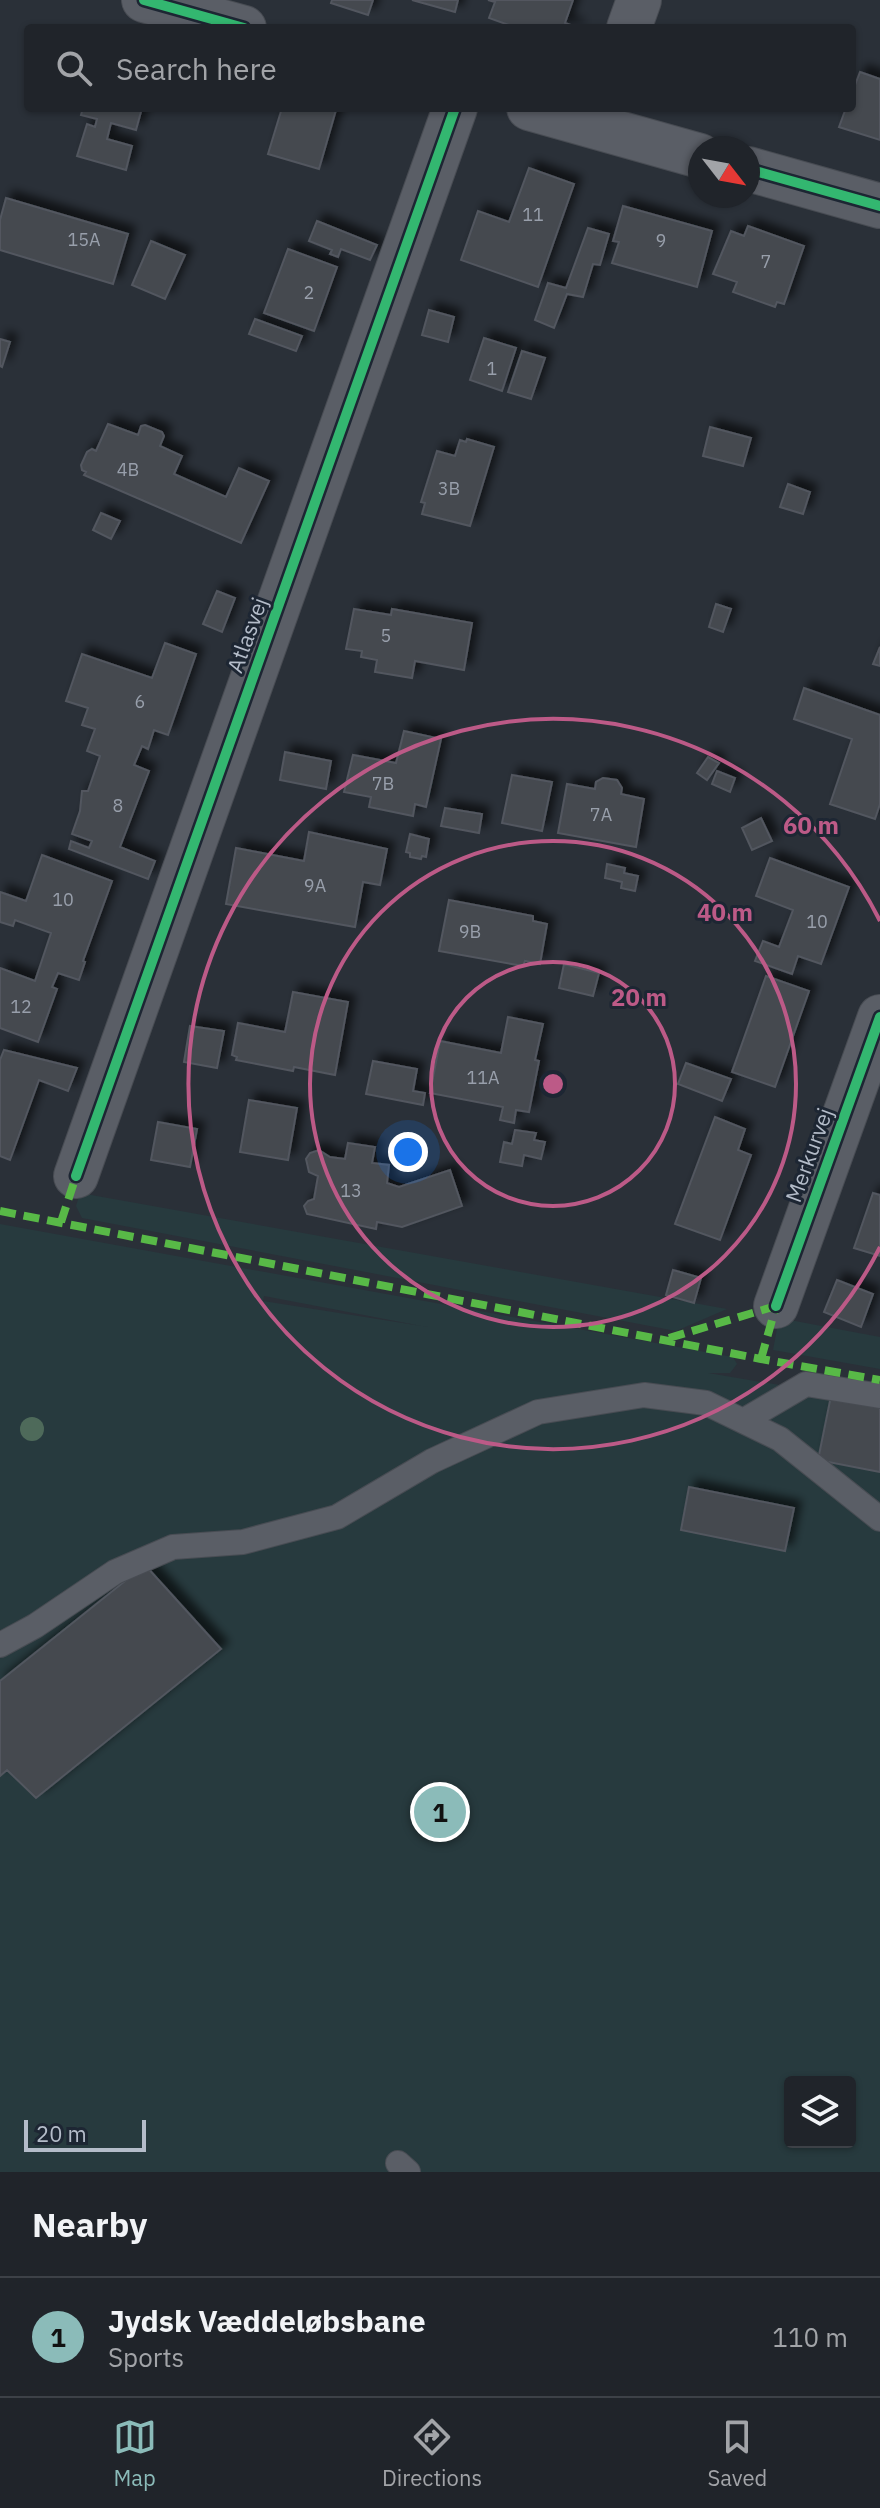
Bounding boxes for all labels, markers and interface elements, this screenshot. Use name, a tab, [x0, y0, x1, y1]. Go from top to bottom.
search box	[24, 24, 856, 112]
icon: search	[52, 46, 96, 90]
text: Search here	[116, 49, 277, 88]
north arrow	[688, 136, 760, 208]
house number: 11	[522, 203, 544, 226]
house number: 15A	[67, 228, 101, 251]
house number: 9	[656, 229, 666, 252]
house number: 7	[761, 250, 771, 273]
house number: 2	[304, 281, 314, 304]
house number: 1	[487, 357, 497, 380]
house number: 4B	[117, 458, 139, 481]
house number: 3B	[438, 477, 460, 500]
street label: Atlasvej	[220, 593, 274, 676]
house number: 5	[381, 624, 391, 647]
house number: 6	[135, 690, 145, 713]
house number: 7B	[372, 772, 394, 795]
house number: 8	[113, 794, 123, 817]
house number: 7A	[590, 803, 613, 826]
text: 60 m	[783, 809, 839, 841]
house number: 9A	[304, 874, 327, 897]
house number: 10	[52, 888, 74, 911]
text: 40 m	[697, 896, 753, 928]
house number: 10	[806, 910, 828, 933]
house number: 9B	[459, 920, 481, 943]
text: 20 m	[611, 981, 667, 1013]
house number: 12	[10, 995, 32, 1018]
house number: 11A	[466, 1066, 500, 1089]
centre of rings	[539, 1070, 567, 1098]
street label: Merkurvej	[778, 1104, 839, 1206]
your location	[388, 1132, 428, 1172]
house number: 13	[340, 1179, 362, 1202]
pin: 1	[414, 1782, 466, 1842]
map controls	[784, 2076, 856, 2148]
button: layers	[784, 2076, 856, 2148]
scale bar	[24, 2116, 146, 2152]
text: 20 m	[36, 2119, 87, 2148]
text: Nearby	[32, 2202, 147, 2246]
text: Jydsk Væddeløbsbane	[108, 2301, 426, 2340]
text: 1	[50, 2320, 66, 2354]
text: 110 m	[772, 2320, 848, 2354]
text: Sports	[108, 2340, 184, 2374]
tab: Map	[113, 2415, 157, 2492]
tab: Directions	[382, 2415, 482, 2492]
tab: Saved	[707, 2415, 767, 2492]

